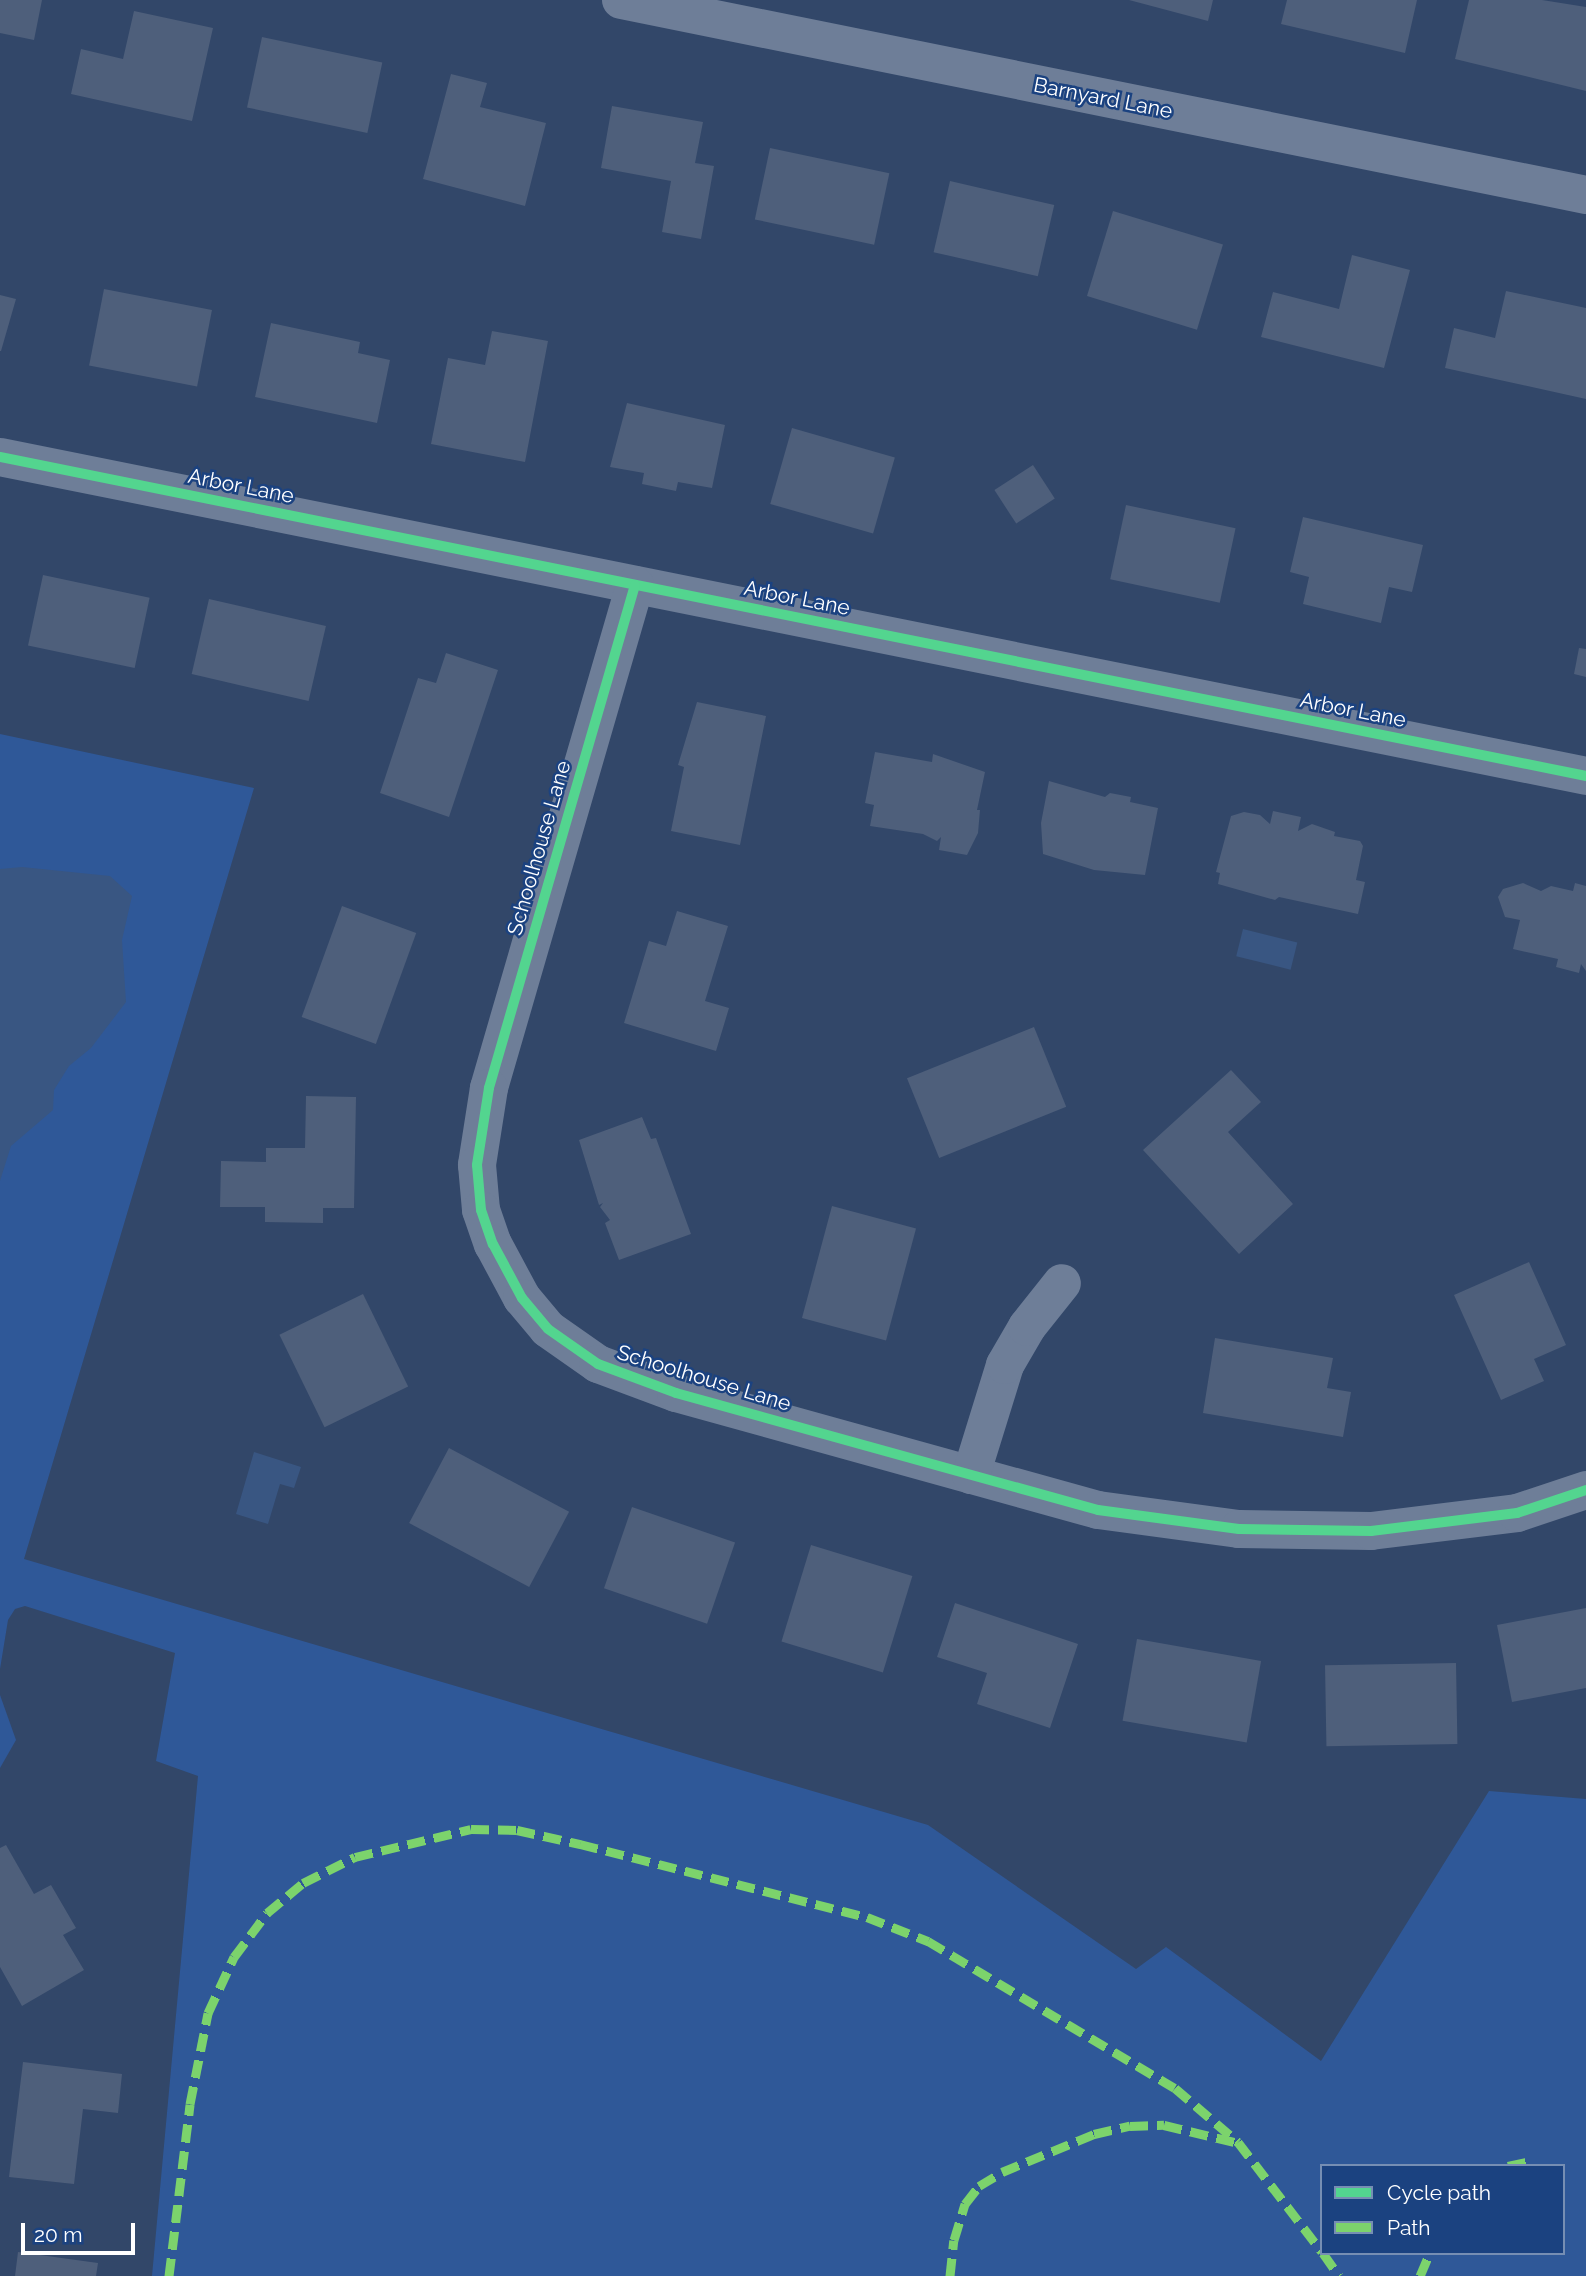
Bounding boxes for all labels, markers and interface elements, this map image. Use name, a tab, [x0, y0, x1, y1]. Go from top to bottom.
street label: Barnyard Lane	[1031, 72, 1175, 124]
street label: Arbor Lane	[186, 463, 296, 509]
street label: Arbor Lane	[742, 575, 852, 621]
street label: Arbor Lane	[1298, 687, 1408, 733]
street label: Schoolhouse Lane	[502, 758, 576, 938]
street label: Schoolhouse Lane	[614, 1340, 794, 1416]
legend	[1320, 2164, 1565, 2255]
text: Cycle path	[1387, 2180, 1491, 2205]
scale bar	[24, 2210, 138, 2254]
text: Path	[1387, 2215, 1431, 2240]
text: 20 m	[34, 2222, 82, 2247]

